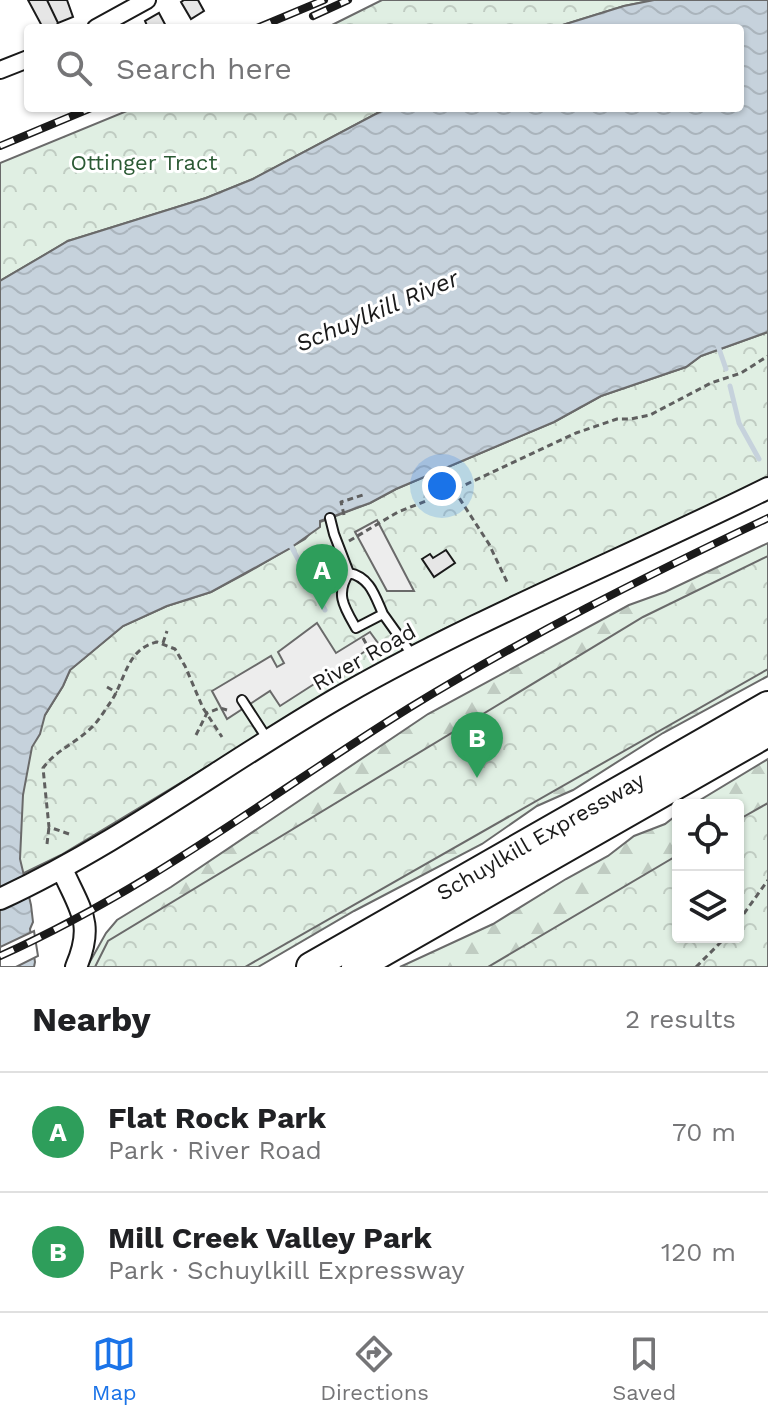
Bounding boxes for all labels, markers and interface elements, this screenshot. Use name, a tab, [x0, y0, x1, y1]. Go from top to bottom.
search box	[24, 24, 744, 112]
icon: search	[52, 46, 96, 90]
text: Search here	[116, 51, 292, 86]
park label: Ottinger Tract	[70, 150, 218, 175]
water label: Schuylkill River	[291, 263, 464, 358]
your location	[422, 466, 462, 506]
pin: A	[296, 544, 348, 610]
street label: River Road	[308, 618, 420, 696]
pin: B	[451, 712, 503, 778]
street label: Schuylkill Expressway	[432, 767, 649, 905]
map controls	[672, 799, 744, 943]
button: locate	[672, 799, 744, 871]
button: layers	[672, 871, 744, 943]
text: Nearby	[32, 999, 151, 1039]
text: 2 results	[625, 1004, 736, 1034]
text: Flat Rock Park	[108, 1100, 326, 1135]
text: A	[49, 1117, 67, 1147]
text: 70 m	[672, 1117, 736, 1147]
text: Park · River Road	[108, 1135, 322, 1165]
text: Mill Creek Valley Park	[108, 1220, 432, 1255]
text: B	[49, 1237, 67, 1267]
text: 120 m	[661, 1237, 736, 1267]
text: Park · Schuylkill Expressway	[108, 1255, 465, 1285]
tab: Map	[92, 1332, 137, 1405]
tab: Directions	[320, 1332, 429, 1405]
tab: Saved	[612, 1332, 676, 1405]

